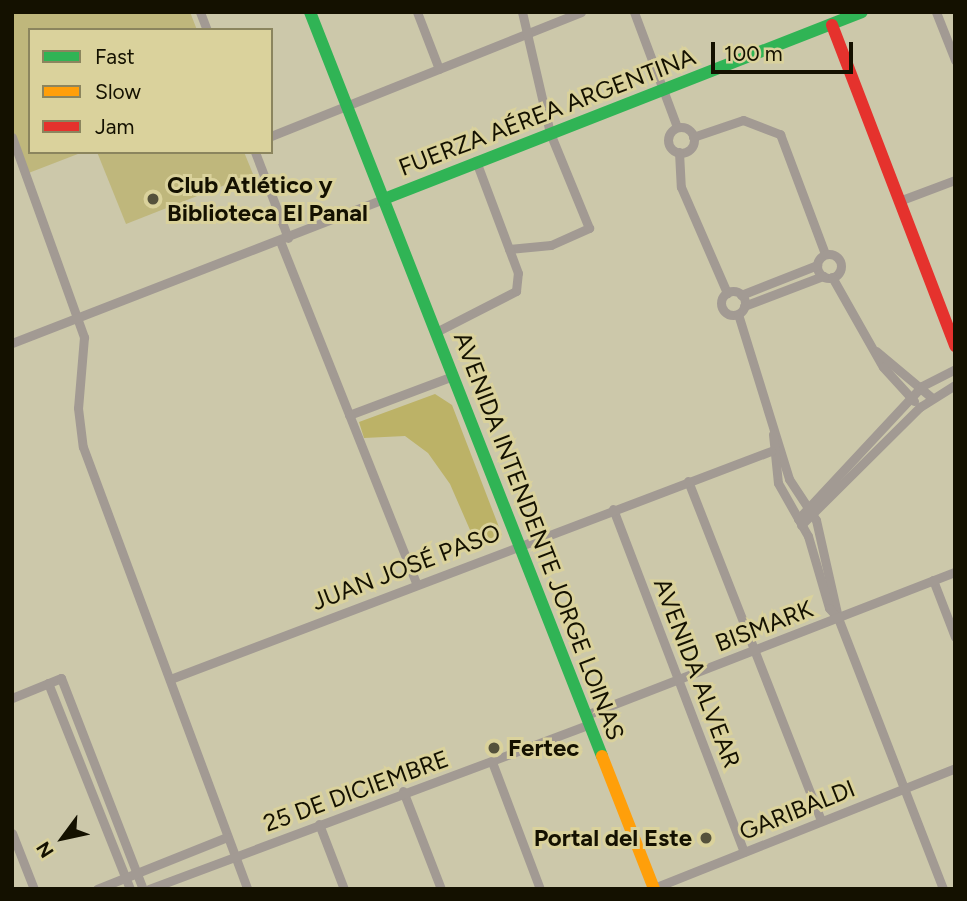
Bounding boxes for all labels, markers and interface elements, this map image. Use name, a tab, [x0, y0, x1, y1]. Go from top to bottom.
legend	[28, 28, 273, 154]
scale bar	[715, 28, 857, 72]
text: 100 m	[724, 41, 783, 66]
street label: FUERZA AÉREA ARGENTINA	[395, 42, 699, 182]
text: Fast	[95, 44, 135, 69]
text: Slow	[95, 79, 141, 104]
text: Jam	[95, 114, 134, 139]
place label: Club Atlético y Biblioteca El Panal	[167, 171, 368, 227]
marker: Club Atlético y Biblioteca El Panal	[145, 191, 161, 207]
street label: AVENIDA INTENDENTE JORGE LOINAS	[448, 328, 630, 744]
street label: JUAN JOSÉ PASO	[308, 518, 504, 616]
street label: AVENIDA ALVEAR	[648, 574, 746, 772]
street label: BISMARK	[711, 594, 817, 658]
place label: Fertec	[508, 734, 579, 762]
marker: Fertec	[486, 740, 502, 756]
street label: 25 DE DICIEMBRE	[259, 744, 453, 838]
street label: GARIBALDI	[735, 774, 859, 846]
north arrow	[28, 803, 98, 873]
place label: Portal del Este	[534, 824, 692, 852]
marker: Portal del Este	[698, 830, 714, 846]
text: N	[31, 837, 59, 862]

